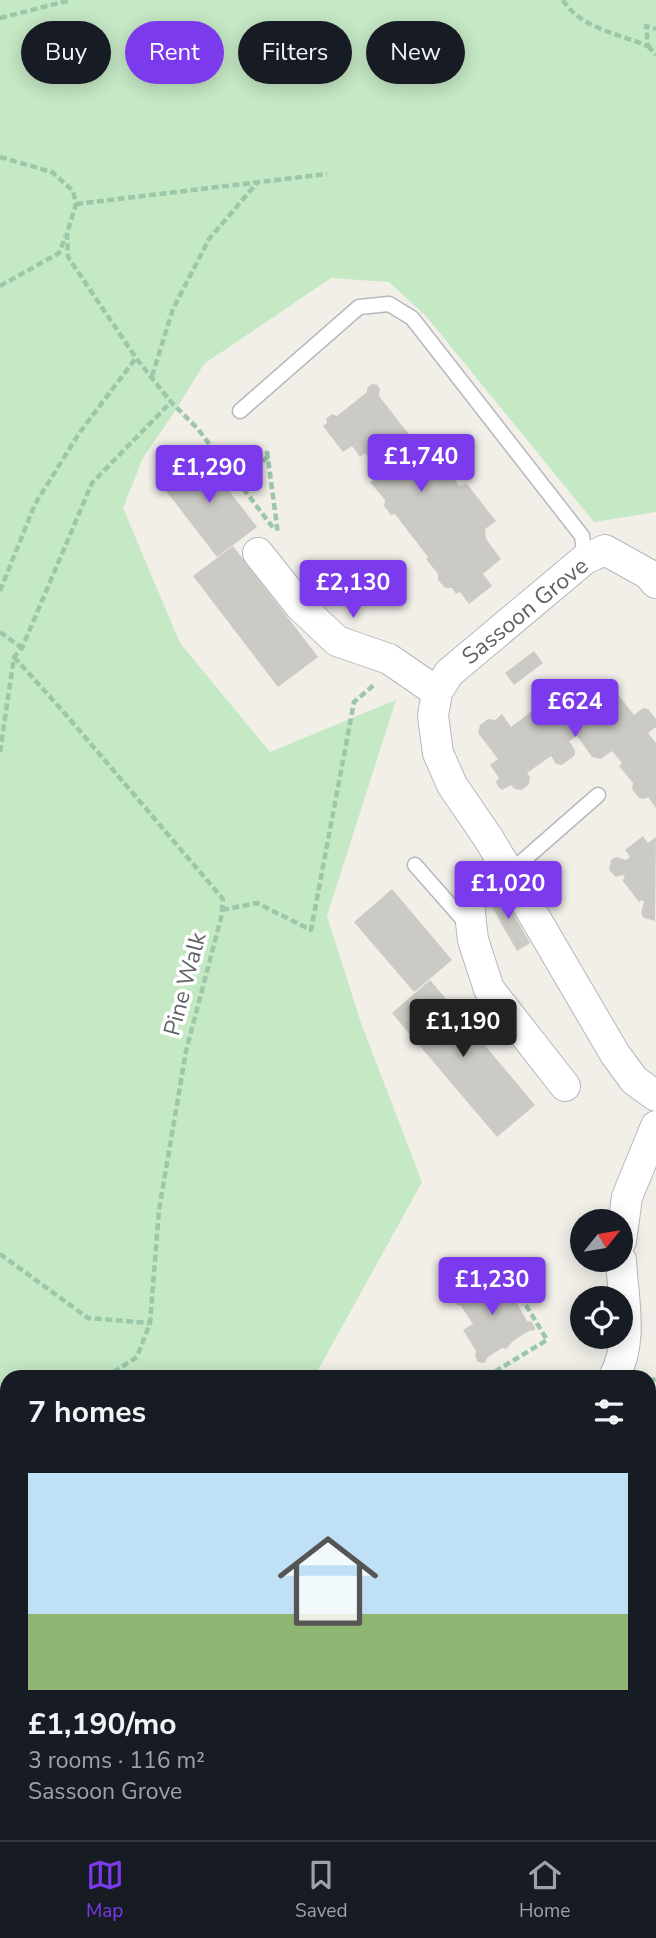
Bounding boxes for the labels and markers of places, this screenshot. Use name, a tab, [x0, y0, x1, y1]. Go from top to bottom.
pin: £1,740	[364, 434, 478, 494]
pin: £1,290	[152, 446, 266, 505]
pin: £2,130	[296, 560, 410, 620]
pin: £624	[534, 680, 616, 739]
pin: £1,020	[451, 862, 565, 921]
pin: £1,190	[406, 1000, 520, 1059]
pin: £1,230	[435, 1258, 549, 1317]

